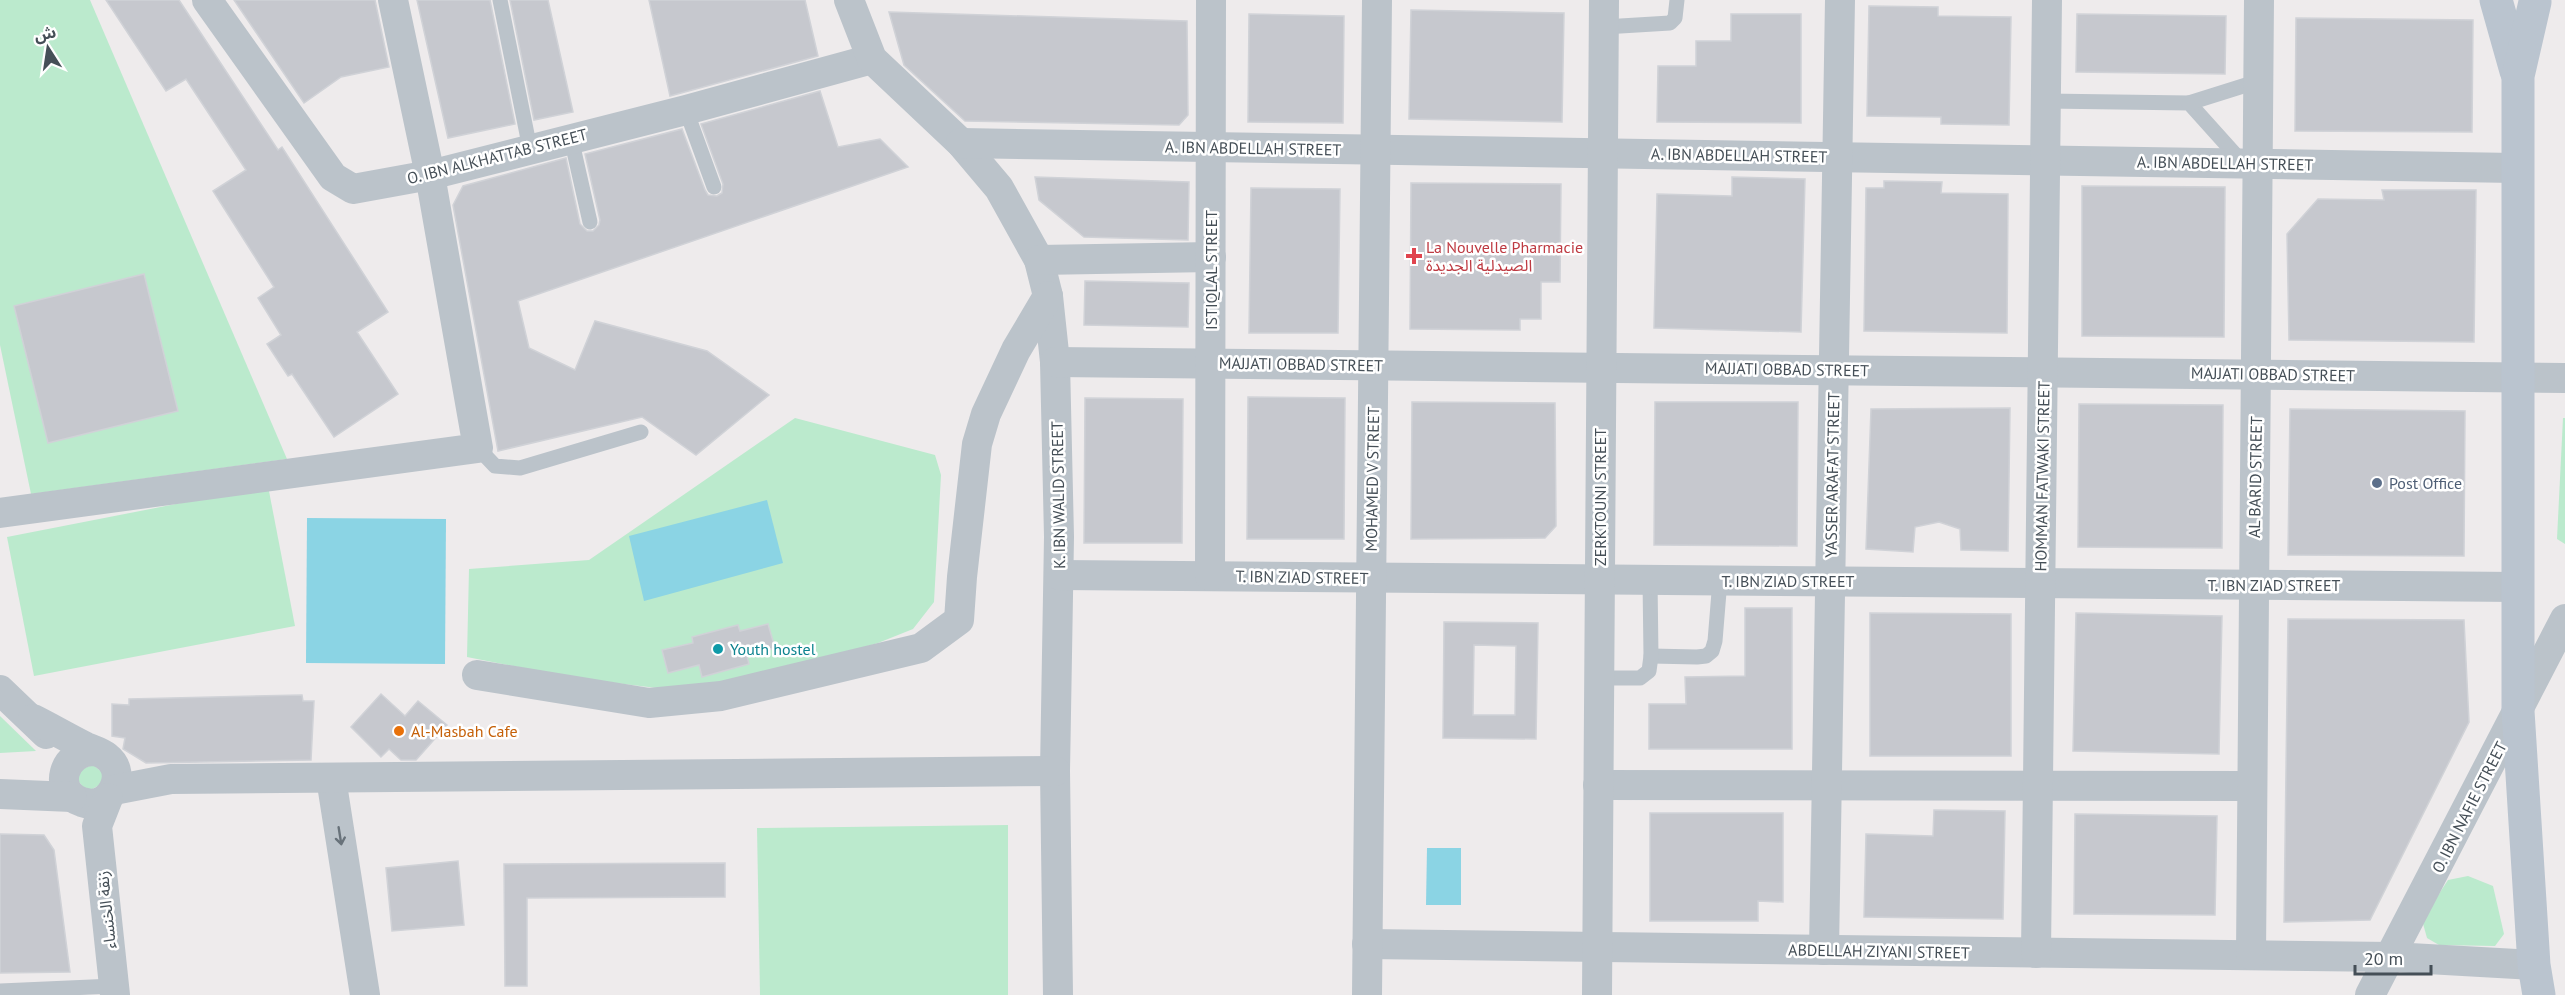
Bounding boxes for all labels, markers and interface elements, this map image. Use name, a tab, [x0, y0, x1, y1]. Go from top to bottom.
north arrow	[18, 18, 78, 78]
text: ش	[32, 21, 58, 45]
street label: O. IBN ALKHATTAB STREET	[405, 124, 589, 188]
street label: A. IBN ABDELLAH STREET	[1165, 136, 1342, 160]
street label: A. IBN ABDELLAH STREET	[1651, 143, 1828, 167]
street label: A. IBN ABDELLAH STREET	[2137, 151, 2314, 175]
street label: ISTIQLAL STREET	[1201, 210, 1221, 330]
place label: La Nouvelle Pharmacie الصيدلية الجديدة	[1426, 237, 1583, 275]
marker: La Nouvelle Pharmacie الصيدلية الجديدة	[1407, 249, 1421, 263]
street label: MAJJATI OBBAD STREET	[1219, 353, 1383, 375]
street label: MAJJATI OBBAD STREET	[1705, 358, 1869, 380]
street label: MAJJATI OBBAD STREET	[2191, 363, 2355, 385]
street label: HOMMAN FATWAKI STREET	[2030, 380, 2054, 571]
street label: YASSER ARAFAT STREET	[1821, 392, 1843, 558]
street label: MOHAMED V STREET	[1361, 406, 1383, 552]
street label: AL BARID STREET	[2244, 416, 2266, 538]
street label: K. IBN WALID STREET	[1047, 421, 1069, 569]
street label: ZERKTOUNI STREET	[1590, 428, 1610, 566]
place label: Post Office	[2389, 473, 2462, 493]
marker: Post Office	[2370, 476, 2384, 490]
street label: T. IBN ZIAD STREET	[1235, 566, 1369, 588]
street label: T. IBN ZIAD STREET	[1722, 571, 1855, 591]
street label: T. IBN ZIAD STREET	[2208, 575, 2341, 595]
place label: Youth hostel	[730, 639, 816, 659]
marker: Youth hostel	[711, 642, 725, 656]
place label: Al-Masbah Cafe	[411, 721, 518, 741]
marker: Al-Masbah Cafe	[392, 724, 406, 738]
street label: O. IBN NAFIE STREET	[2427, 738, 2511, 876]
one-way arrow	[335, 825, 346, 845]
street label: زنقة الخنساء	[92, 870, 120, 950]
scale bar	[2355, 938, 2432, 976]
street label: ABDELLAH ZIYANI STREET	[1788, 939, 1970, 963]
text: 20 m	[2364, 947, 2403, 970]

